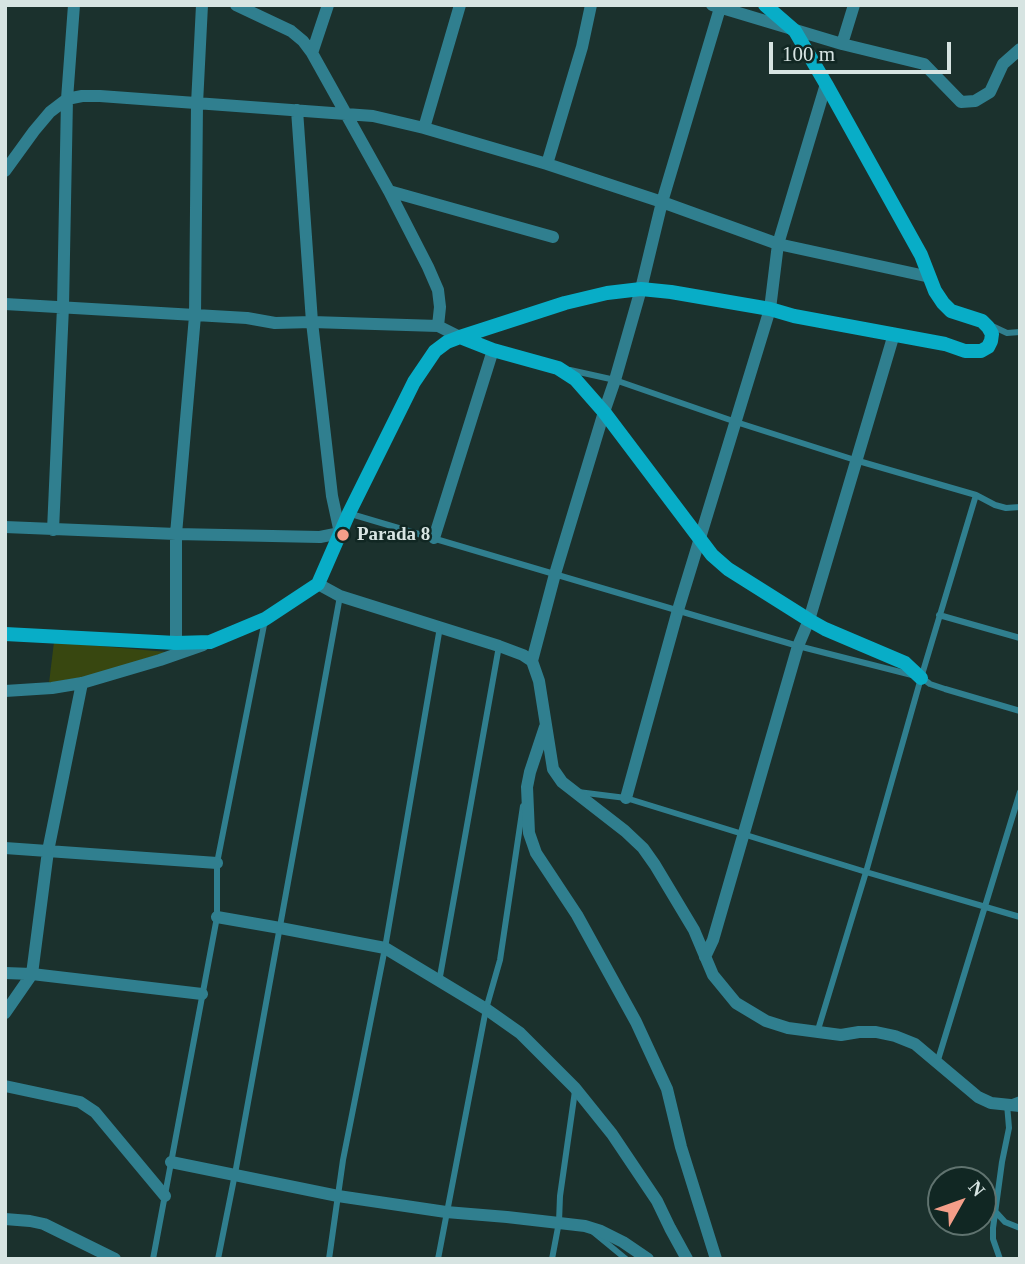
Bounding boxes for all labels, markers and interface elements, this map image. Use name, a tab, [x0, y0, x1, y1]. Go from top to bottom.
scale bar	[773, 28, 955, 72]
text: 100 m	[782, 42, 835, 66]
place label: Parada 8	[357, 524, 430, 546]
marker: Parada 8	[335, 527, 351, 543]
north arrow	[927, 1166, 997, 1236]
text: N	[964, 1176, 989, 1200]

